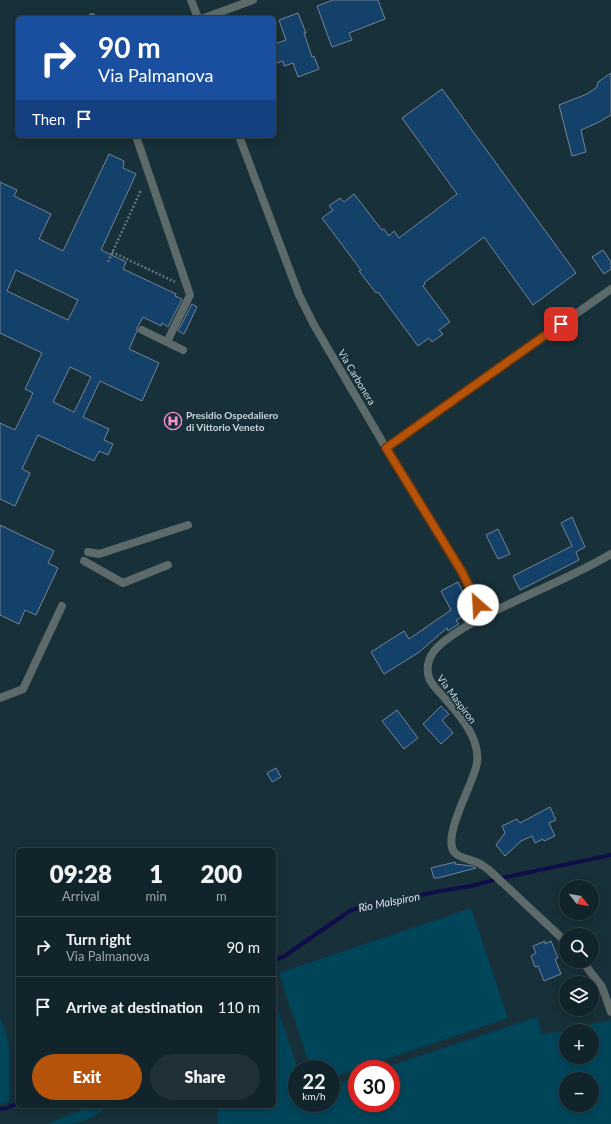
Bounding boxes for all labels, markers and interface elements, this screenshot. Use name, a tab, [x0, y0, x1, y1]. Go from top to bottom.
text: 90 m	[98, 30, 161, 64]
icon: right	[32, 32, 84, 84]
text: Via Palmanova	[98, 64, 214, 86]
icon: arrive	[73, 108, 95, 130]
text: Then	[32, 110, 65, 128]
pin	[544, 307, 578, 341]
icon: arrive	[550, 313, 572, 335]
street label: Via Carbonera	[336, 347, 378, 407]
place label: Presidio Ospedaliero di Vittorio Veneto	[186, 409, 278, 433]
hospital icon: Presidio Ospedaliero di Vittorio Veneto	[163, 411, 183, 431]
position arrow	[457, 584, 499, 626]
street label: Via Maspiron	[435, 672, 479, 726]
text: 09:28	[50, 859, 112, 888]
text: 1	[149, 859, 163, 888]
text: 200	[200, 859, 242, 888]
north arrow	[559, 880, 599, 920]
map controls	[559, 880, 599, 1112]
text: Arrival	[62, 888, 100, 904]
text: min	[146, 888, 167, 904]
text: m	[216, 888, 227, 904]
water label: Rio Malspiron	[357, 889, 421, 914]
button: search	[559, 928, 599, 968]
text: Turn right	[66, 930, 131, 948]
icon: right	[32, 936, 54, 958]
text: 90 m	[226, 938, 260, 956]
text: Via Palmanova	[66, 948, 149, 964]
button: layers	[559, 976, 599, 1016]
icon: arrive	[32, 996, 54, 1018]
text: Arrive at destination	[66, 998, 203, 1016]
text: 110 m	[218, 998, 260, 1016]
button: +	[559, 1024, 599, 1064]
button: Exit	[32, 1054, 142, 1100]
button: Share	[150, 1054, 260, 1100]
speed limit sign: 30	[348, 1060, 400, 1112]
text: 22	[302, 1069, 326, 1093]
button: −	[559, 1072, 599, 1112]
text: km/h	[302, 1090, 326, 1102]

